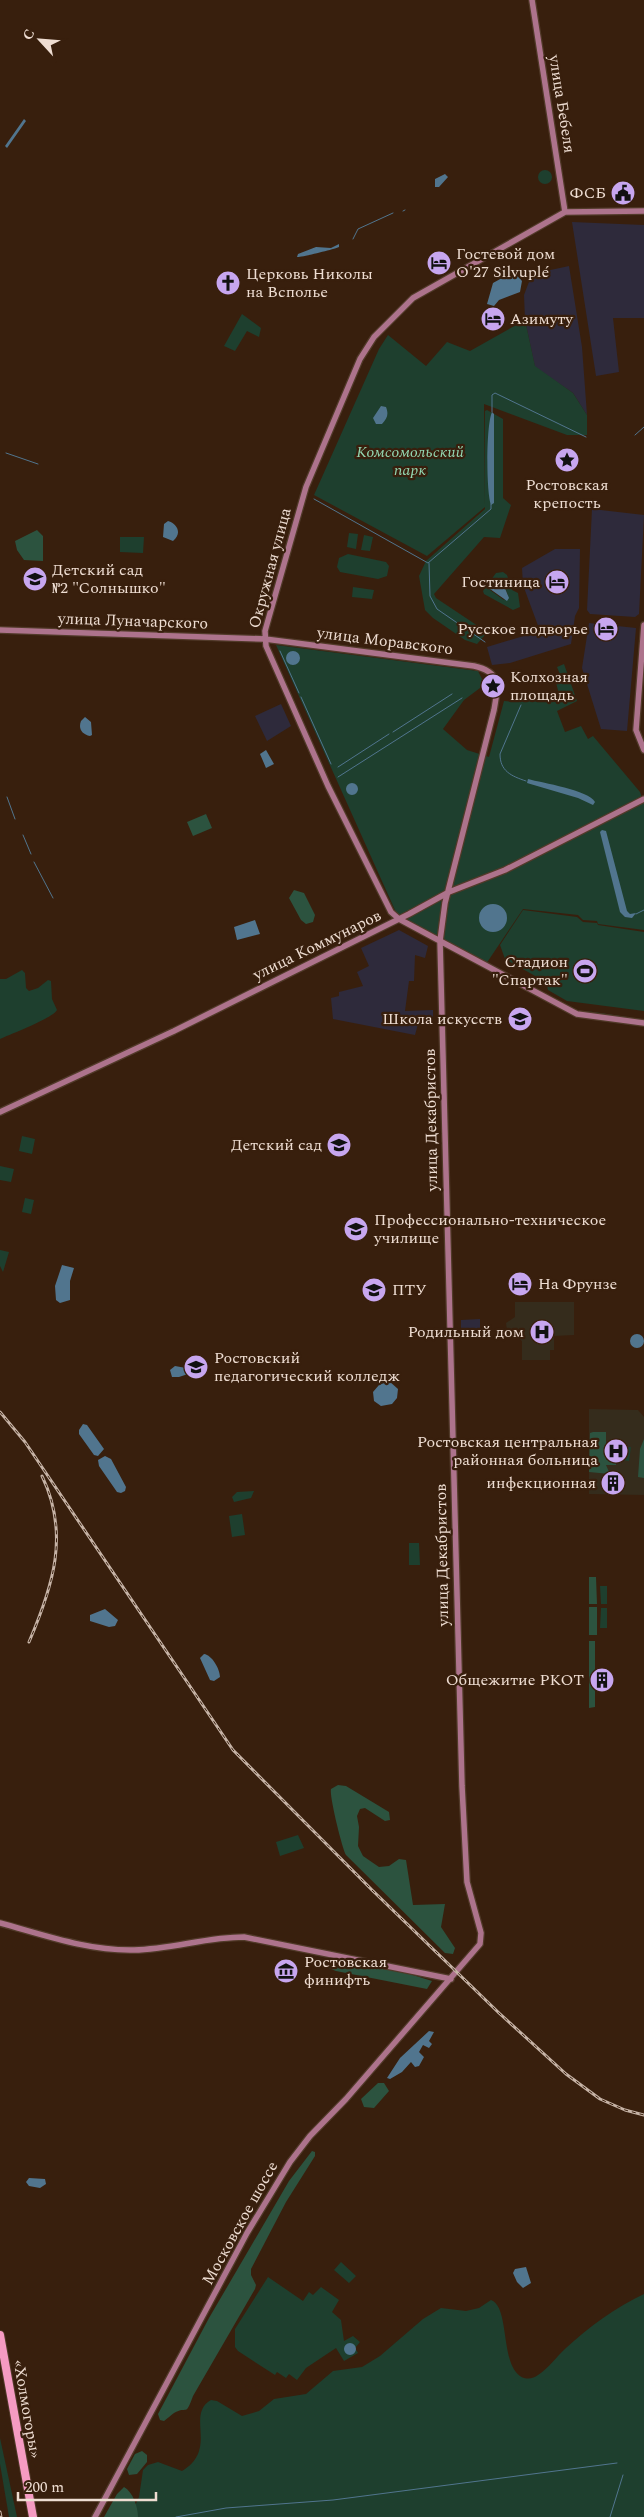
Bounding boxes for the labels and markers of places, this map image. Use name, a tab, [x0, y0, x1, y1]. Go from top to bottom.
public building icon: ФСБ	[610, 180, 636, 206]
place label: ФСБ	[570, 181, 606, 205]
place label: Гостевой дом O'27 Silvuplé	[456, 242, 555, 284]
hotel icon: Гостевой дом O'27 Silvuplé	[426, 250, 452, 276]
place label: Церковь Николы на Всполье	[246, 262, 373, 304]
church icon: Церковь Николы на Всполье	[215, 270, 241, 296]
hotel icon: Азимуту	[480, 306, 506, 332]
place label: Азимуту	[510, 307, 574, 331]
place icon: Ростовская крепость	[554, 447, 580, 473]
place label: Ростовская крепость	[525, 473, 609, 515]
place label: Детский сад №2 "Солнышко"	[52, 558, 166, 600]
school or university icon: Детский сад №2 "Солнышко"	[22, 566, 48, 592]
hotel icon: Гостиница	[544, 569, 570, 595]
place label: Гостиница	[461, 570, 540, 594]
hotel icon: Русское подворье	[593, 616, 619, 642]
place label: Русское подворье	[457, 617, 588, 641]
place label: Колхозная площадь	[510, 665, 588, 707]
place icon: Колхозная площадь	[480, 673, 506, 699]
place label: Стадион "Спартак"	[492, 950, 568, 992]
sports icon: Стадион "Спартак"	[572, 958, 598, 984]
school or university icon: Школа искусств	[507, 1006, 533, 1032]
place label: Школа искусств	[382, 1007, 502, 1031]
school or university icon: Детский сад	[326, 1132, 352, 1158]
place label: Детский сад	[231, 1133, 322, 1157]
place label: Профессионально-техническое училище	[373, 1208, 606, 1250]
school or university icon: Профессионально-техническое училище	[343, 1216, 369, 1242]
hotel icon: На Фрунзе	[507, 1271, 533, 1297]
place label: На Фрунзе	[538, 1272, 617, 1296]
school or university icon: ПТУ	[361, 1277, 387, 1303]
place label: ПТУ	[392, 1278, 427, 1302]
hospital icon: Родильный дом	[529, 1319, 555, 1345]
place label: Родильный дом	[408, 1320, 524, 1344]
place label: Ростовский педагогический колледж	[214, 1346, 400, 1388]
school or university icon: Ростовский педагогический колледж	[183, 1354, 209, 1380]
place label: Ростовская центральная районная больница	[417, 1430, 598, 1472]
hospital icon: Ростовская центральная районная больница	[603, 1438, 629, 1464]
building icon: инфекционная	[600, 1470, 626, 1496]
place label: инфекционная	[486, 1471, 596, 1495]
building icon: Общежитие РКОТ	[589, 1667, 615, 1693]
place label: Общежитие РКОТ	[446, 1668, 584, 1692]
place label: Ростовская финифть	[304, 1950, 387, 1992]
museum icon: Ростовская финифть	[273, 1958, 299, 1984]

